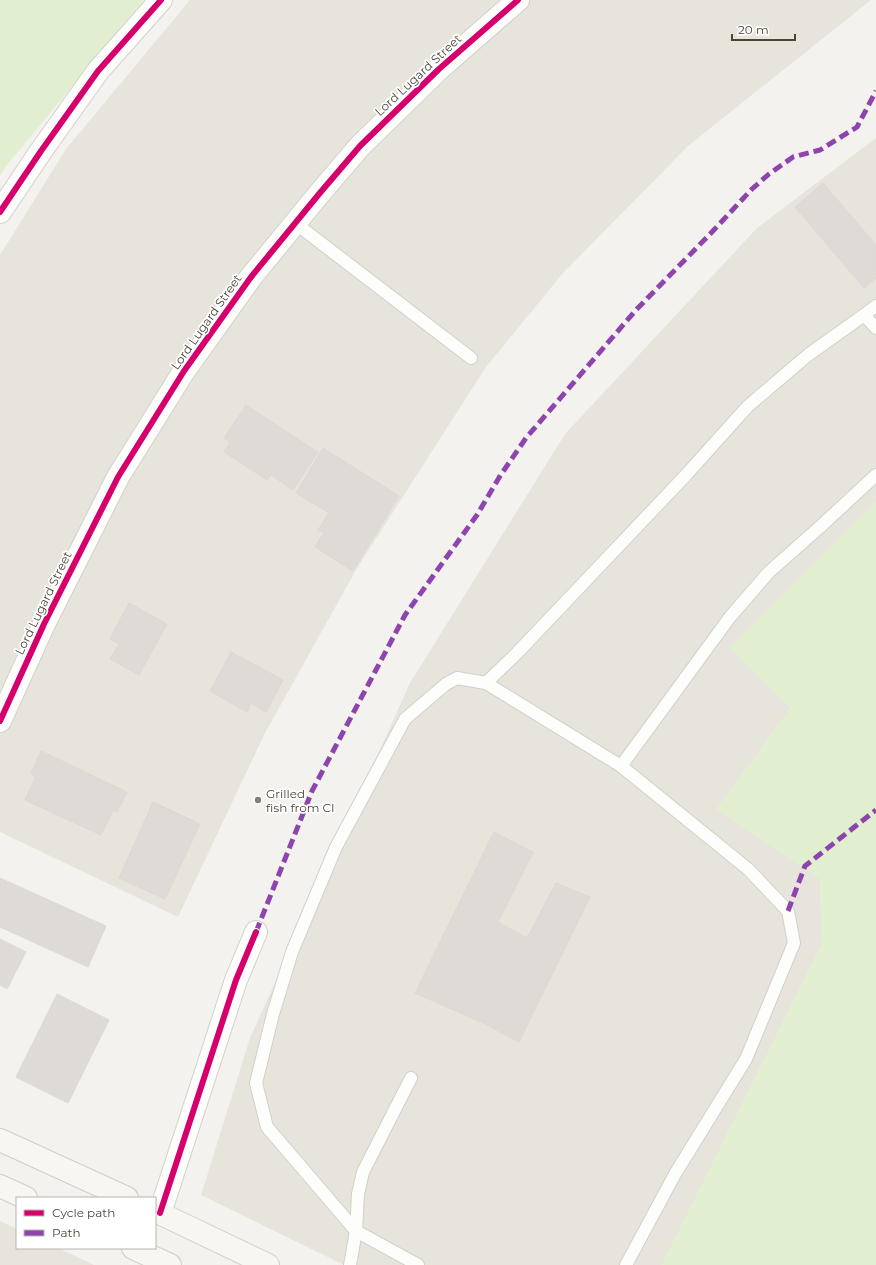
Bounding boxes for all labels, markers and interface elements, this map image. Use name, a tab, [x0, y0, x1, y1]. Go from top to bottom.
scale bar	[732, 16, 795, 42]
text: 20 m	[738, 22, 769, 37]
street label: Lord Lugard Street	[372, 31, 465, 119]
street label: Lord Lugard Street	[167, 271, 245, 373]
street label: Lord Lugard Street	[11, 549, 75, 657]
place label: Grilled fish from CI	[266, 786, 335, 815]
marker: Grilled fish from CI	[253, 795, 263, 805]
legend	[16, 1197, 156, 1249]
text: Cycle path	[52, 1205, 115, 1220]
text: Path	[52, 1225, 81, 1240]

